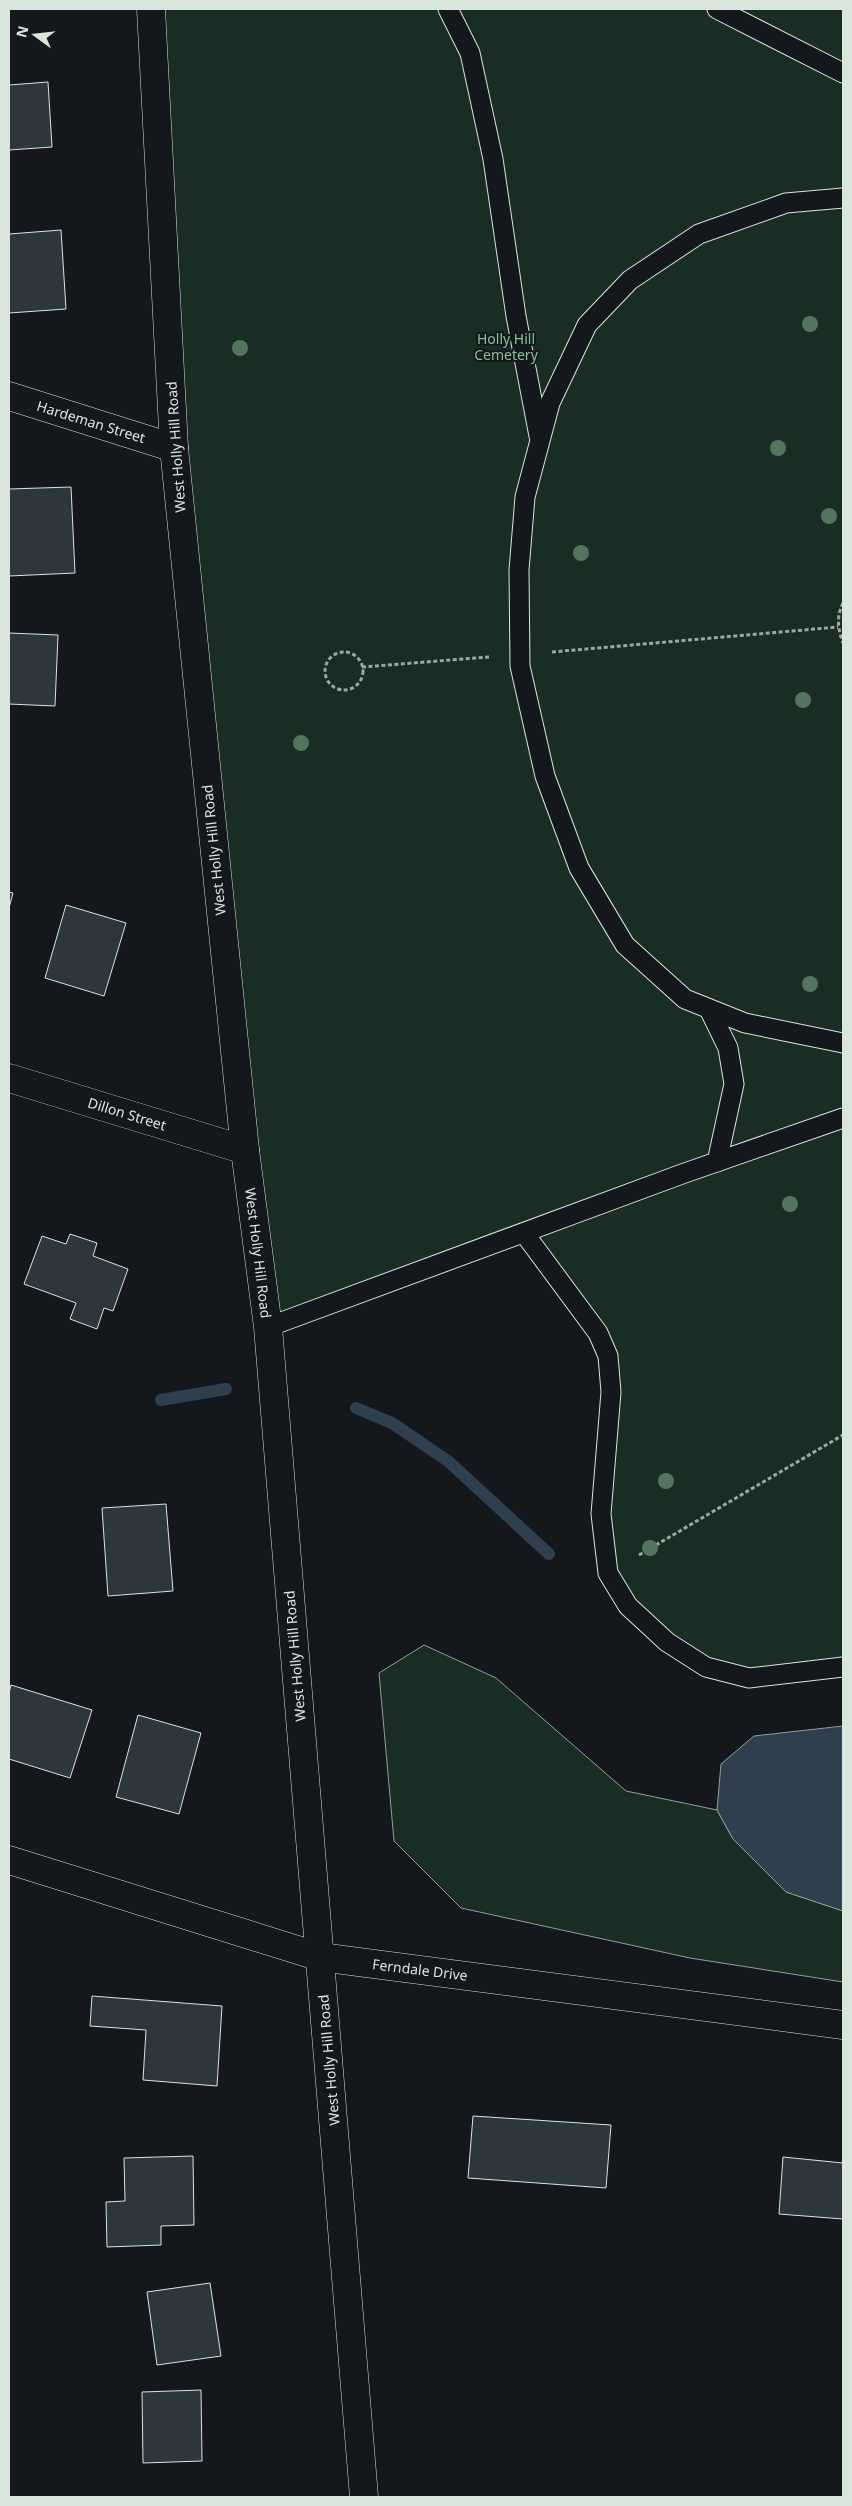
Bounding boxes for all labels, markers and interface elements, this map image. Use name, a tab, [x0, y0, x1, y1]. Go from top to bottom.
north arrow	[10, 10, 60, 60]
text: N	[11, 24, 33, 39]
park label: Holly Hill Cemetery	[474, 329, 539, 364]
street label: West Holly Hill Road	[161, 381, 190, 513]
street label: Hardeman Street	[35, 396, 148, 447]
street label: West Holly Hill Road	[197, 784, 230, 916]
street label: Dillon Street	[86, 1093, 169, 1134]
street label: West Holly Hill Road	[241, 1187, 276, 1319]
street label: West Holly Hill Road	[279, 1590, 310, 1722]
street label: Ferndale Drive	[371, 1954, 469, 1985]
street label: West Holly Hill Road	[313, 1994, 344, 2126]

